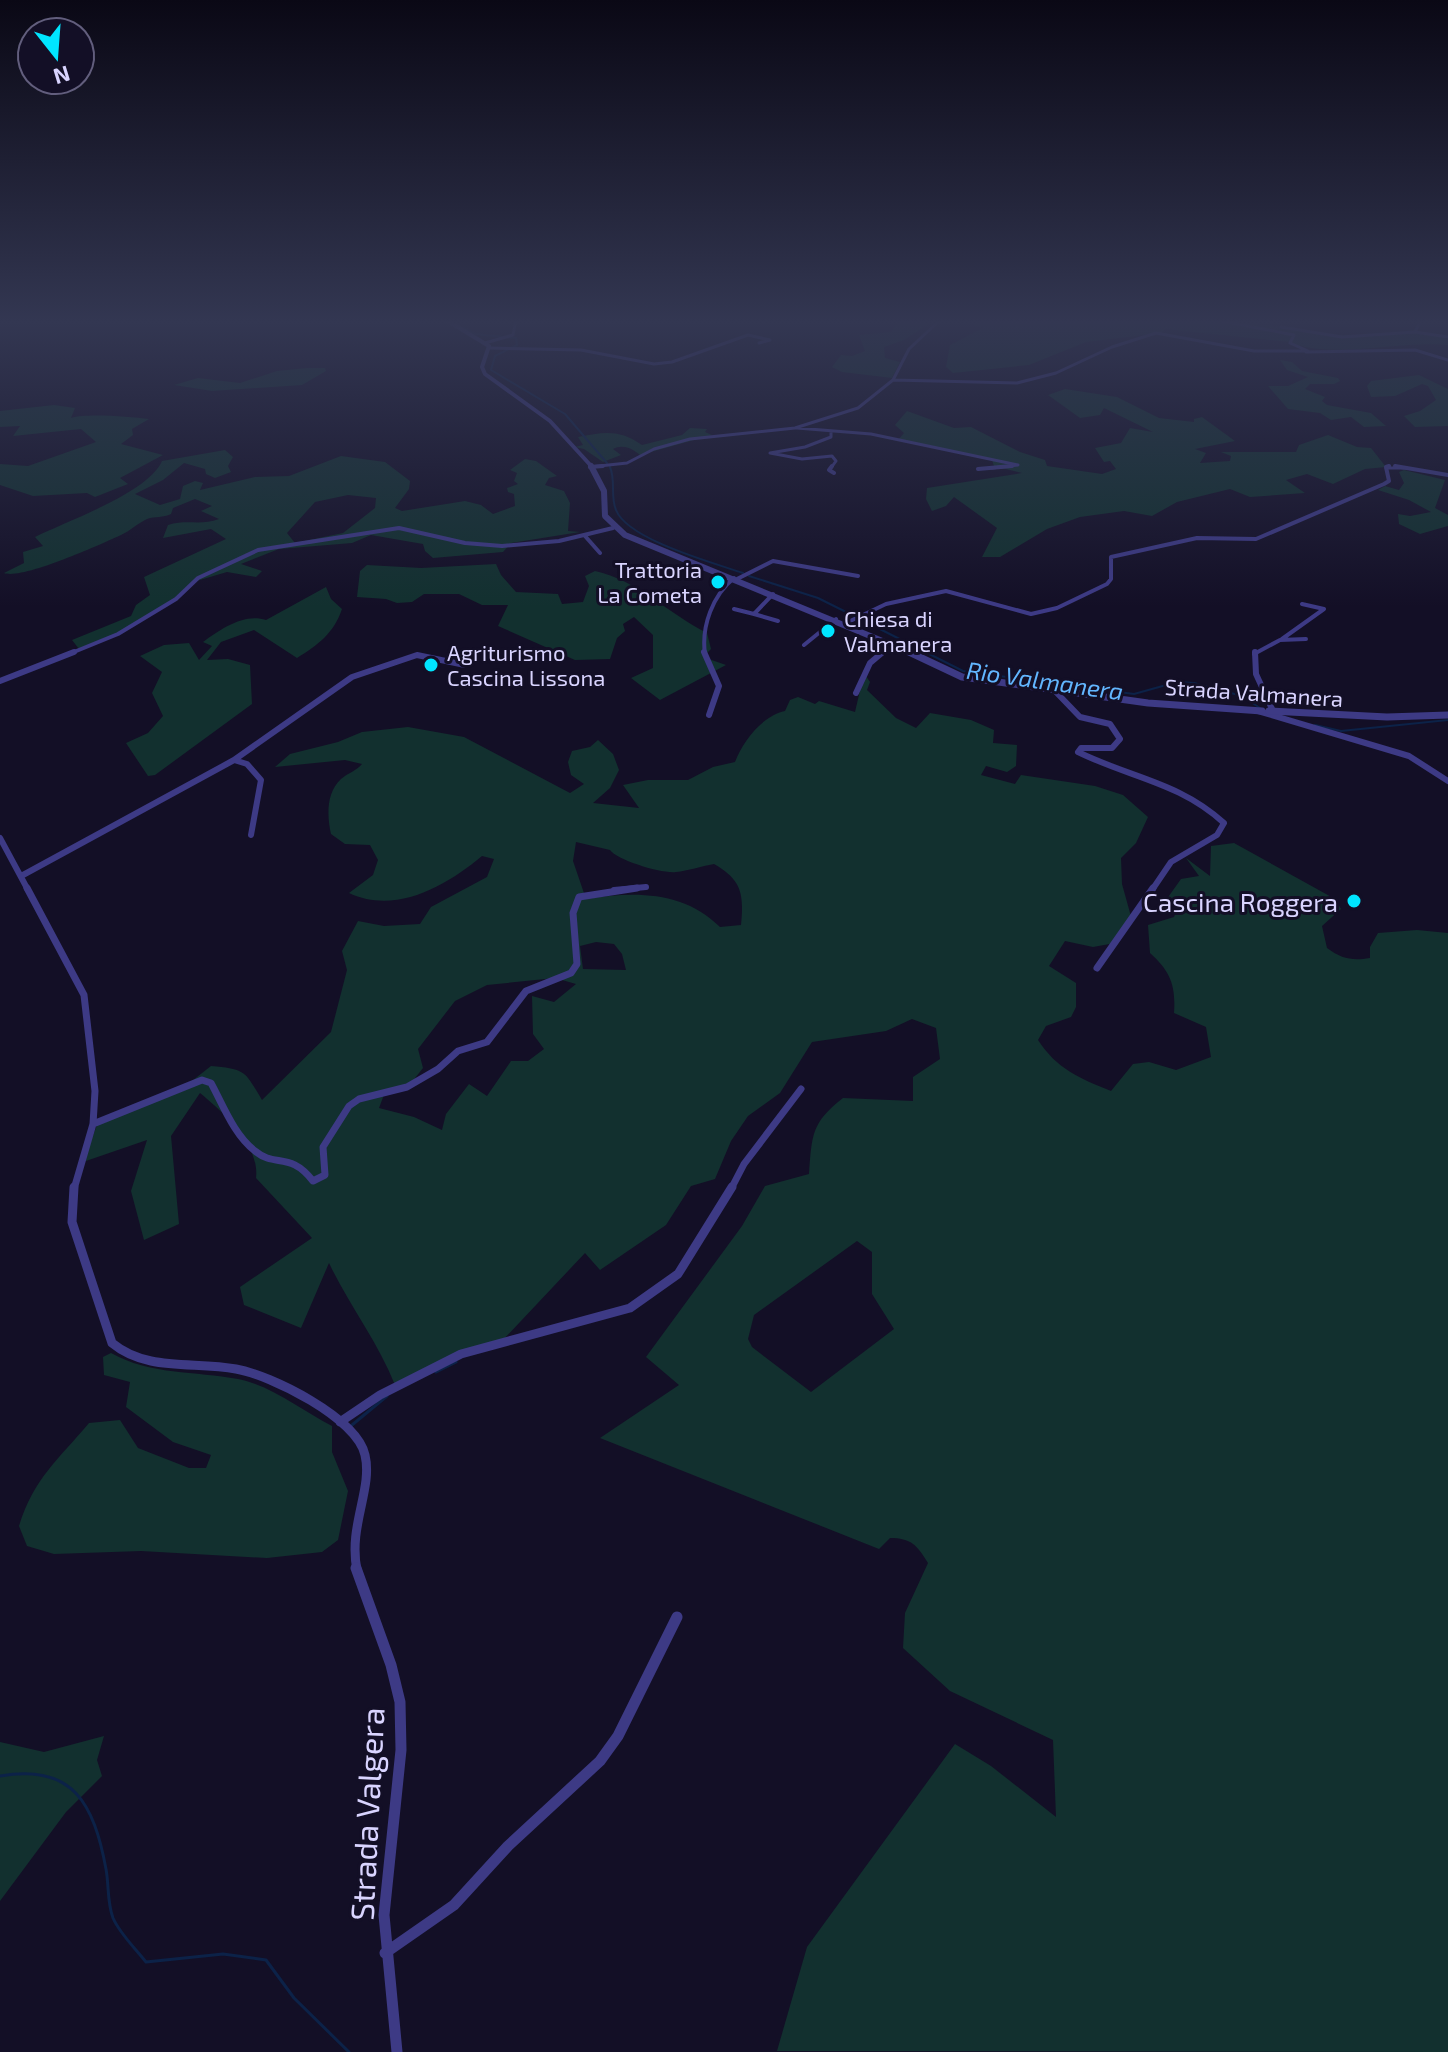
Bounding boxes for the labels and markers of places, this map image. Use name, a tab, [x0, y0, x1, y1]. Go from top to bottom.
place label: Trattoria La Cometa	[597, 556, 702, 607]
marker: Trattoria La Cometa	[709, 573, 727, 591]
place label: Chiesa di Valmanera	[844, 605, 952, 656]
marker: Chiesa di Valmanera	[819, 622, 837, 640]
place label: Agriturismo Cascina Lissona	[447, 639, 605, 690]
marker: Agriturismo Cascina Lissona	[422, 656, 440, 674]
place label: Cascina Roggera	[1143, 886, 1338, 917]
marker: Cascina Roggera	[1345, 892, 1363, 910]

